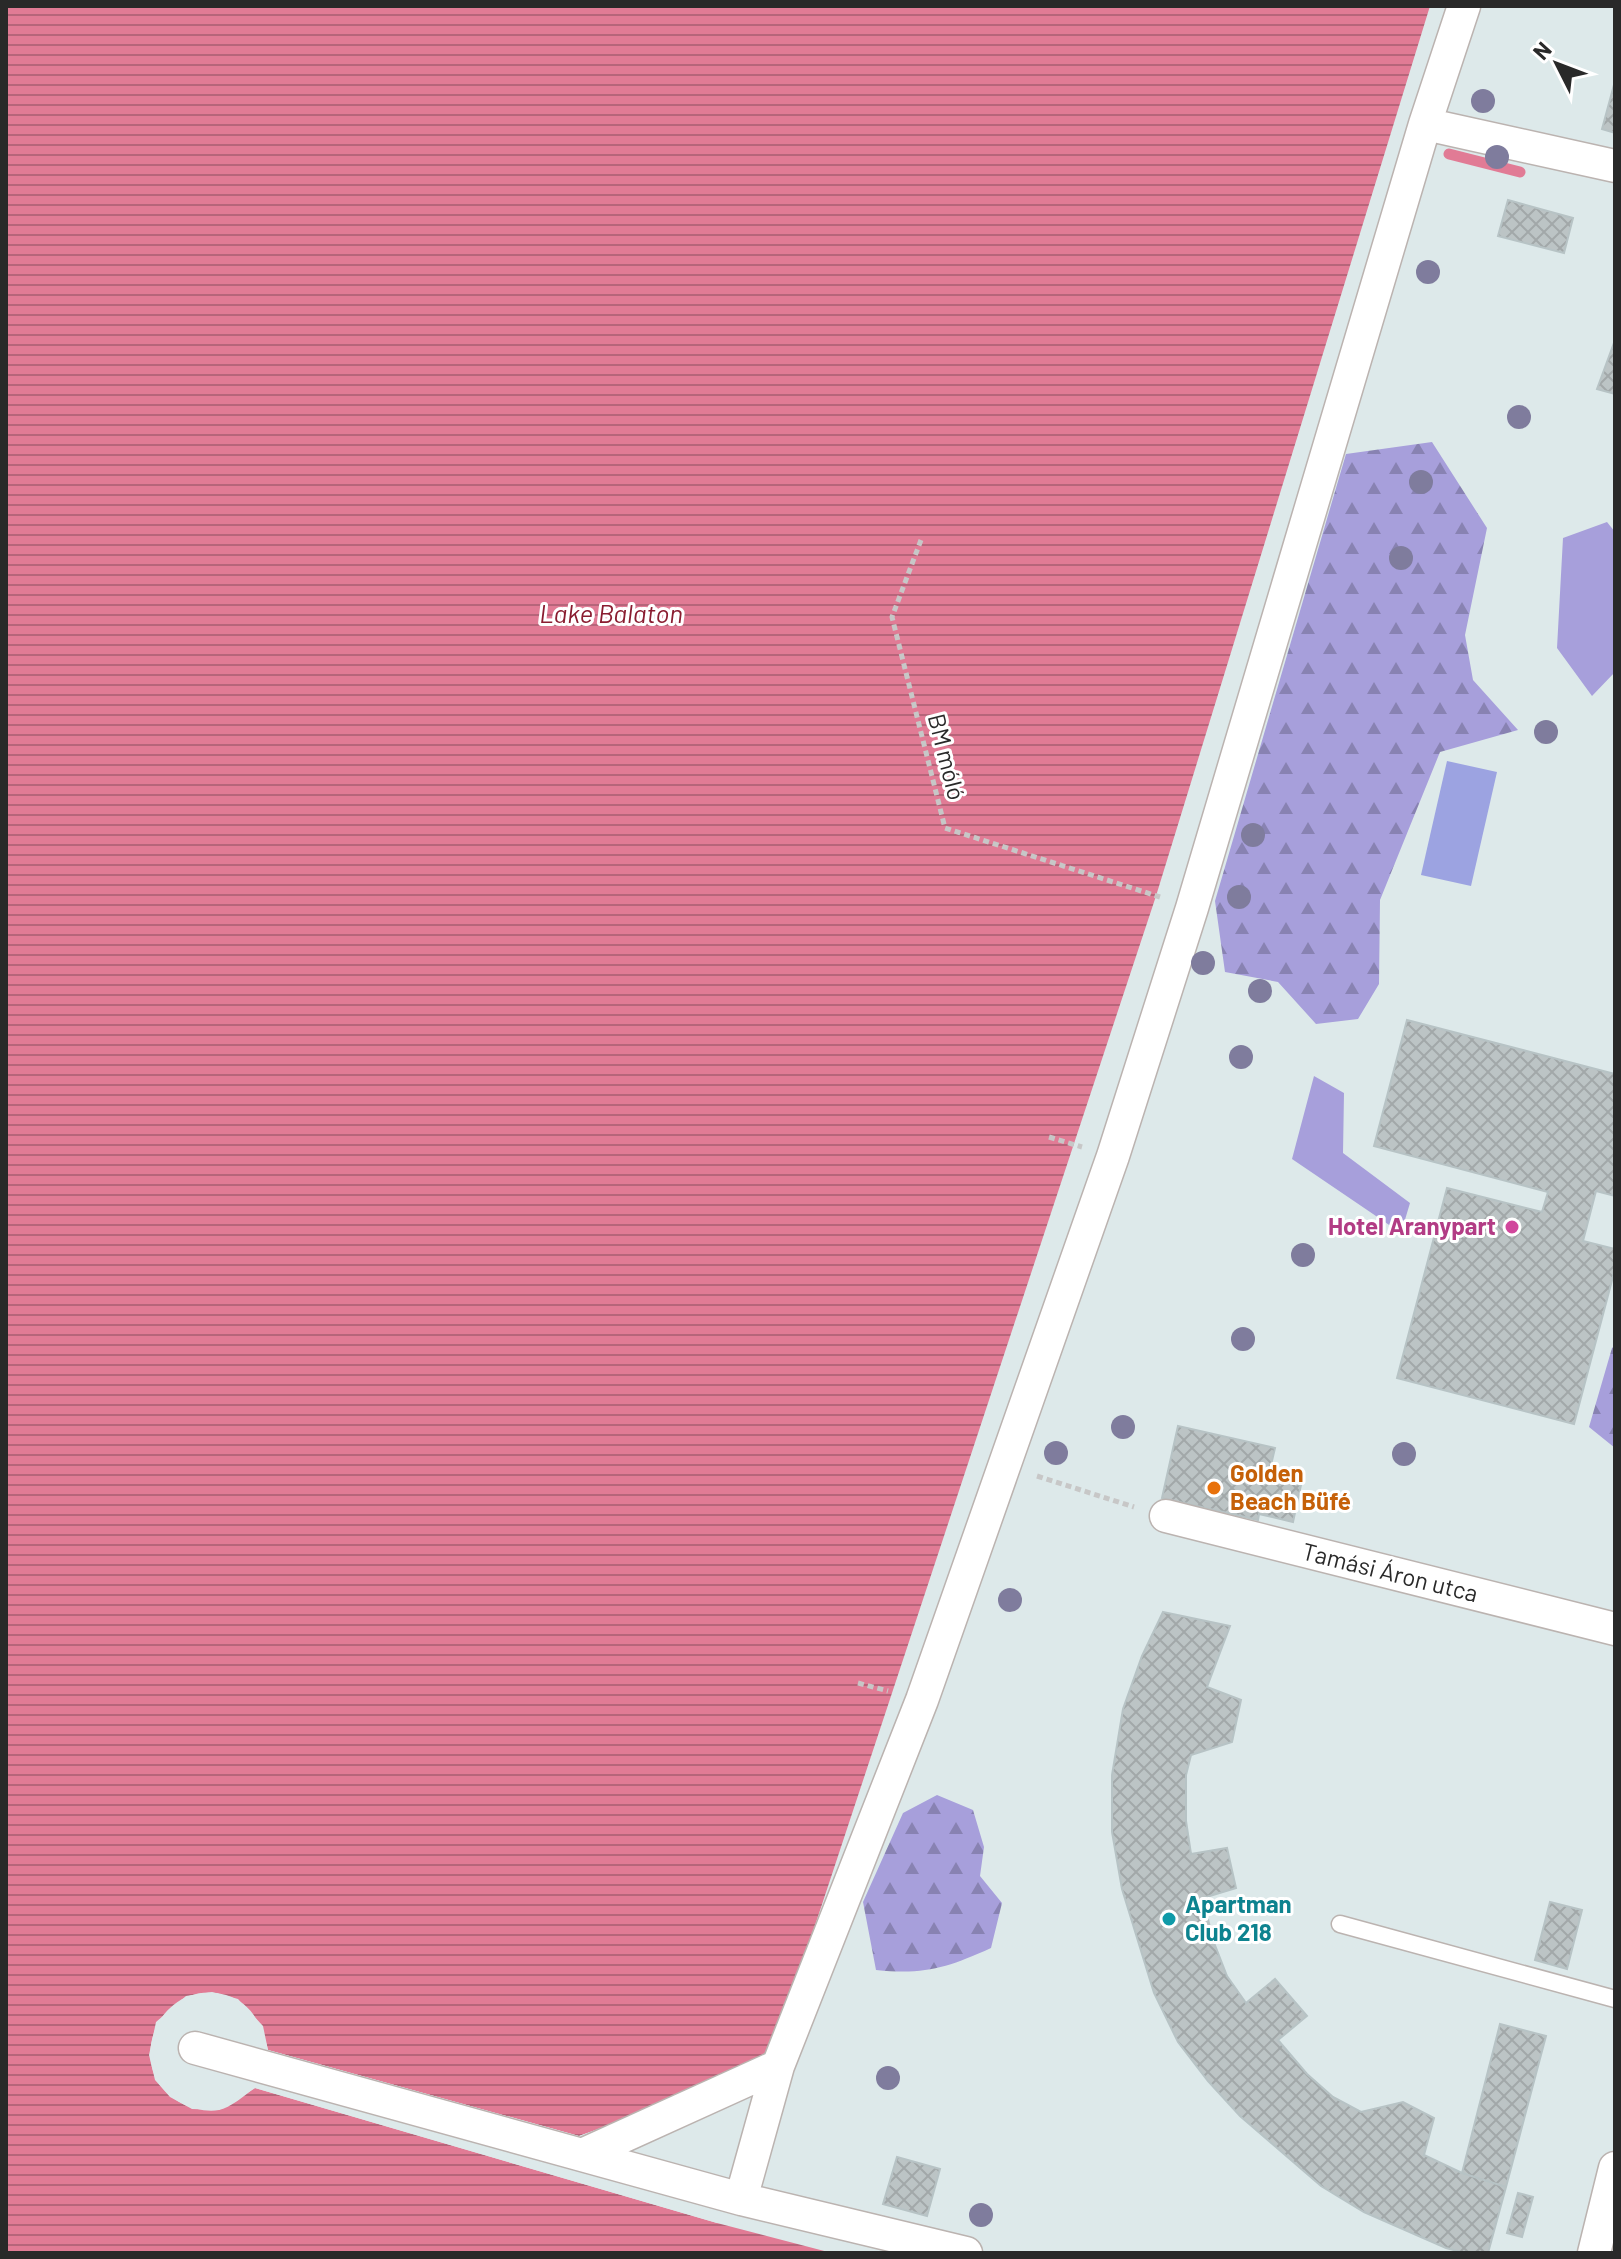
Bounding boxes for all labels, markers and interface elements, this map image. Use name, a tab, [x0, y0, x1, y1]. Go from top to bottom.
north arrow	[1517, 24, 1597, 104]
text: N	[1527, 36, 1556, 64]
water label: Lake Balaton	[539, 597, 683, 628]
street label: BM móló	[923, 710, 972, 803]
place label: Hotel Aranypart	[1328, 1211, 1496, 1240]
marker: Hotel Aranypart	[1503, 1218, 1521, 1236]
place label: Golden Beach Büfé	[1230, 1458, 1351, 1515]
marker: Golden Beach Büfé	[1205, 1479, 1223, 1497]
street label: Tamási Áron utca	[1299, 1536, 1481, 1607]
place label: Apartman Club 218	[1185, 1889, 1292, 1946]
marker: Apartman Club 218	[1160, 1910, 1178, 1928]

